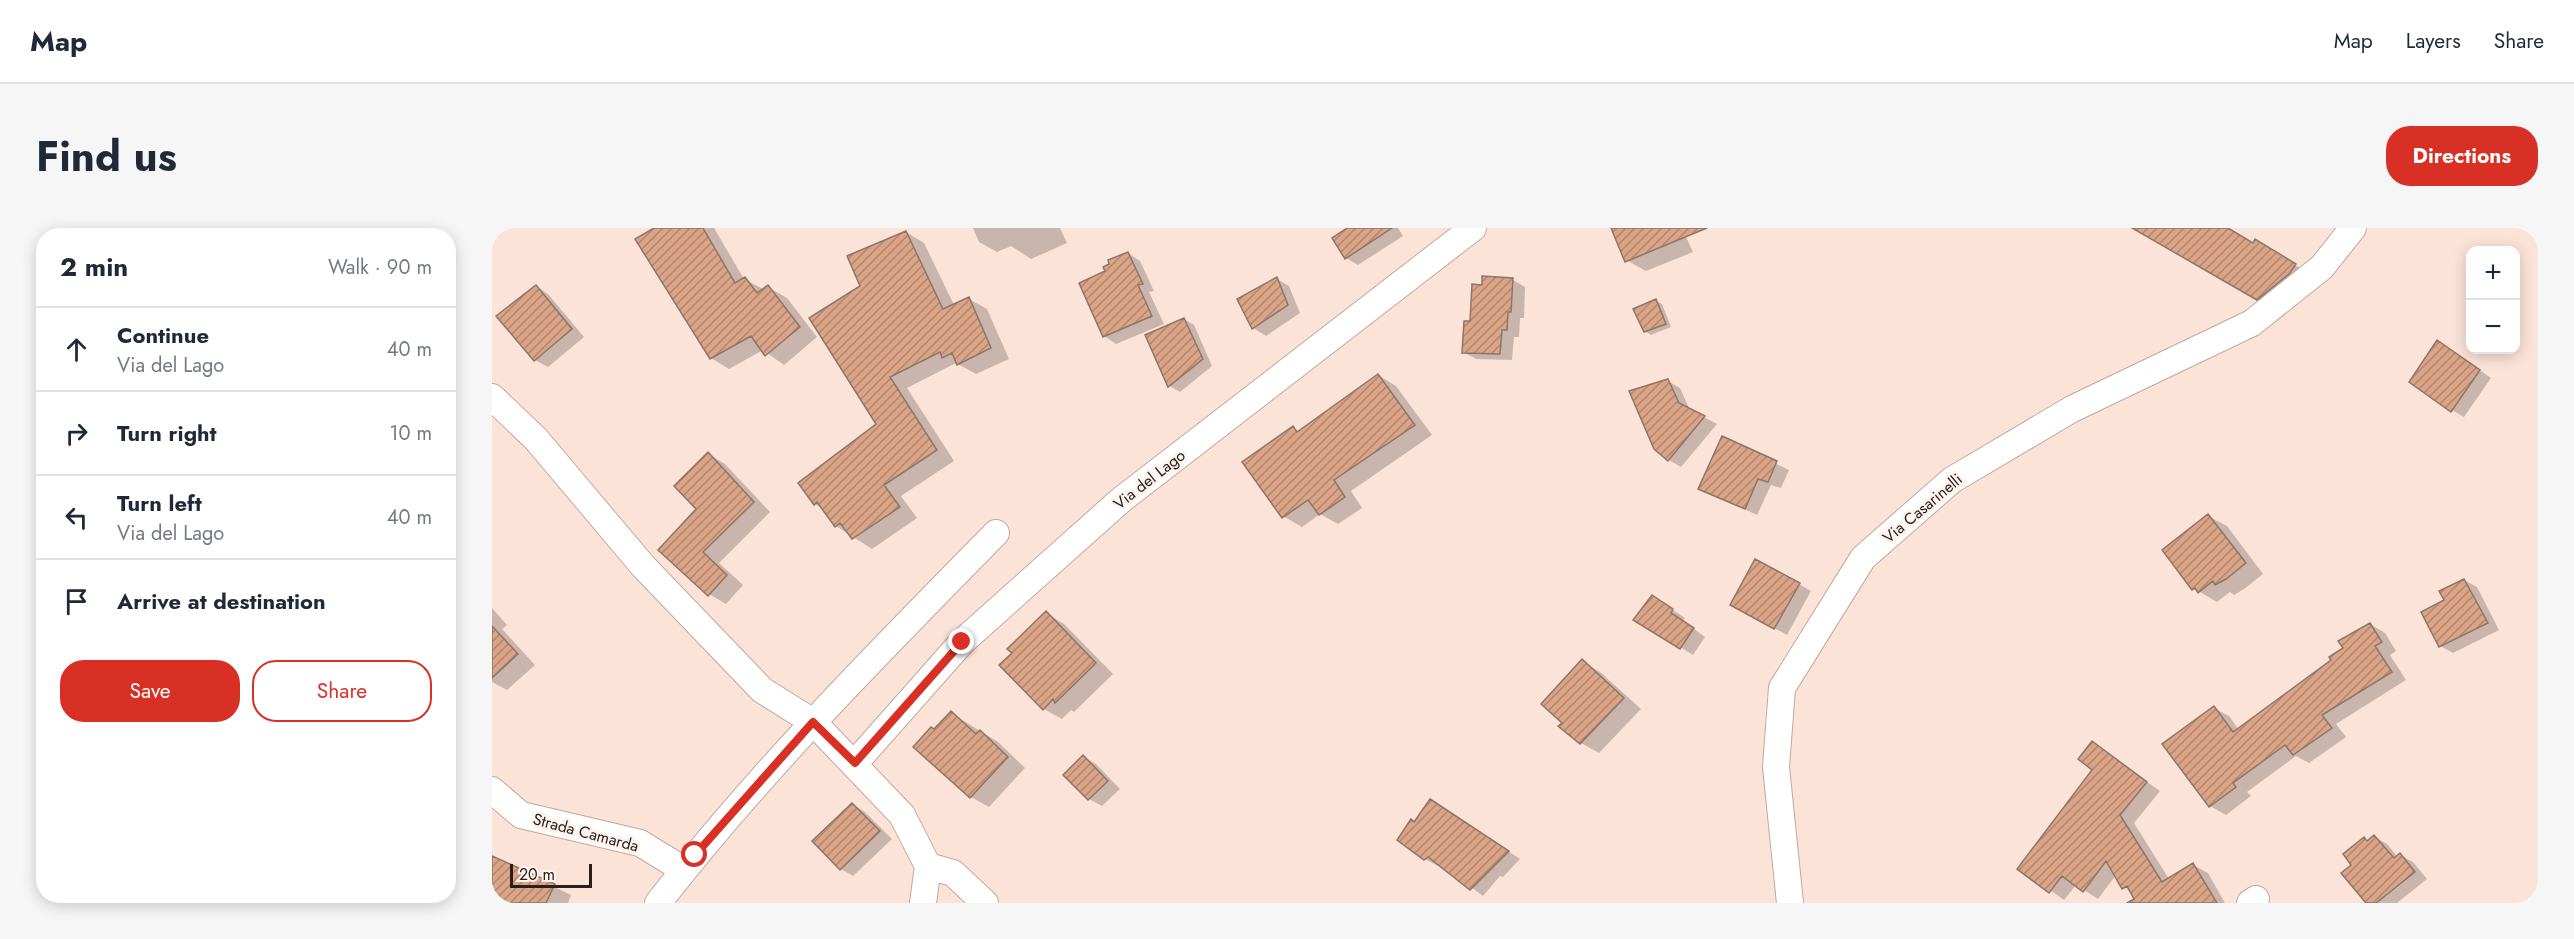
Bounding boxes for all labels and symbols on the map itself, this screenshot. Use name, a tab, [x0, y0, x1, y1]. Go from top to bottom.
street label: Via del Lago	[1108, 444, 1190, 515]
street label: Via Casarinelli	[1877, 468, 1967, 549]
route end	[948, 628, 974, 654]
street label: Strada Camarda	[530, 807, 641, 858]
route start	[681, 841, 707, 867]
scale bar	[510, 861, 592, 888]

